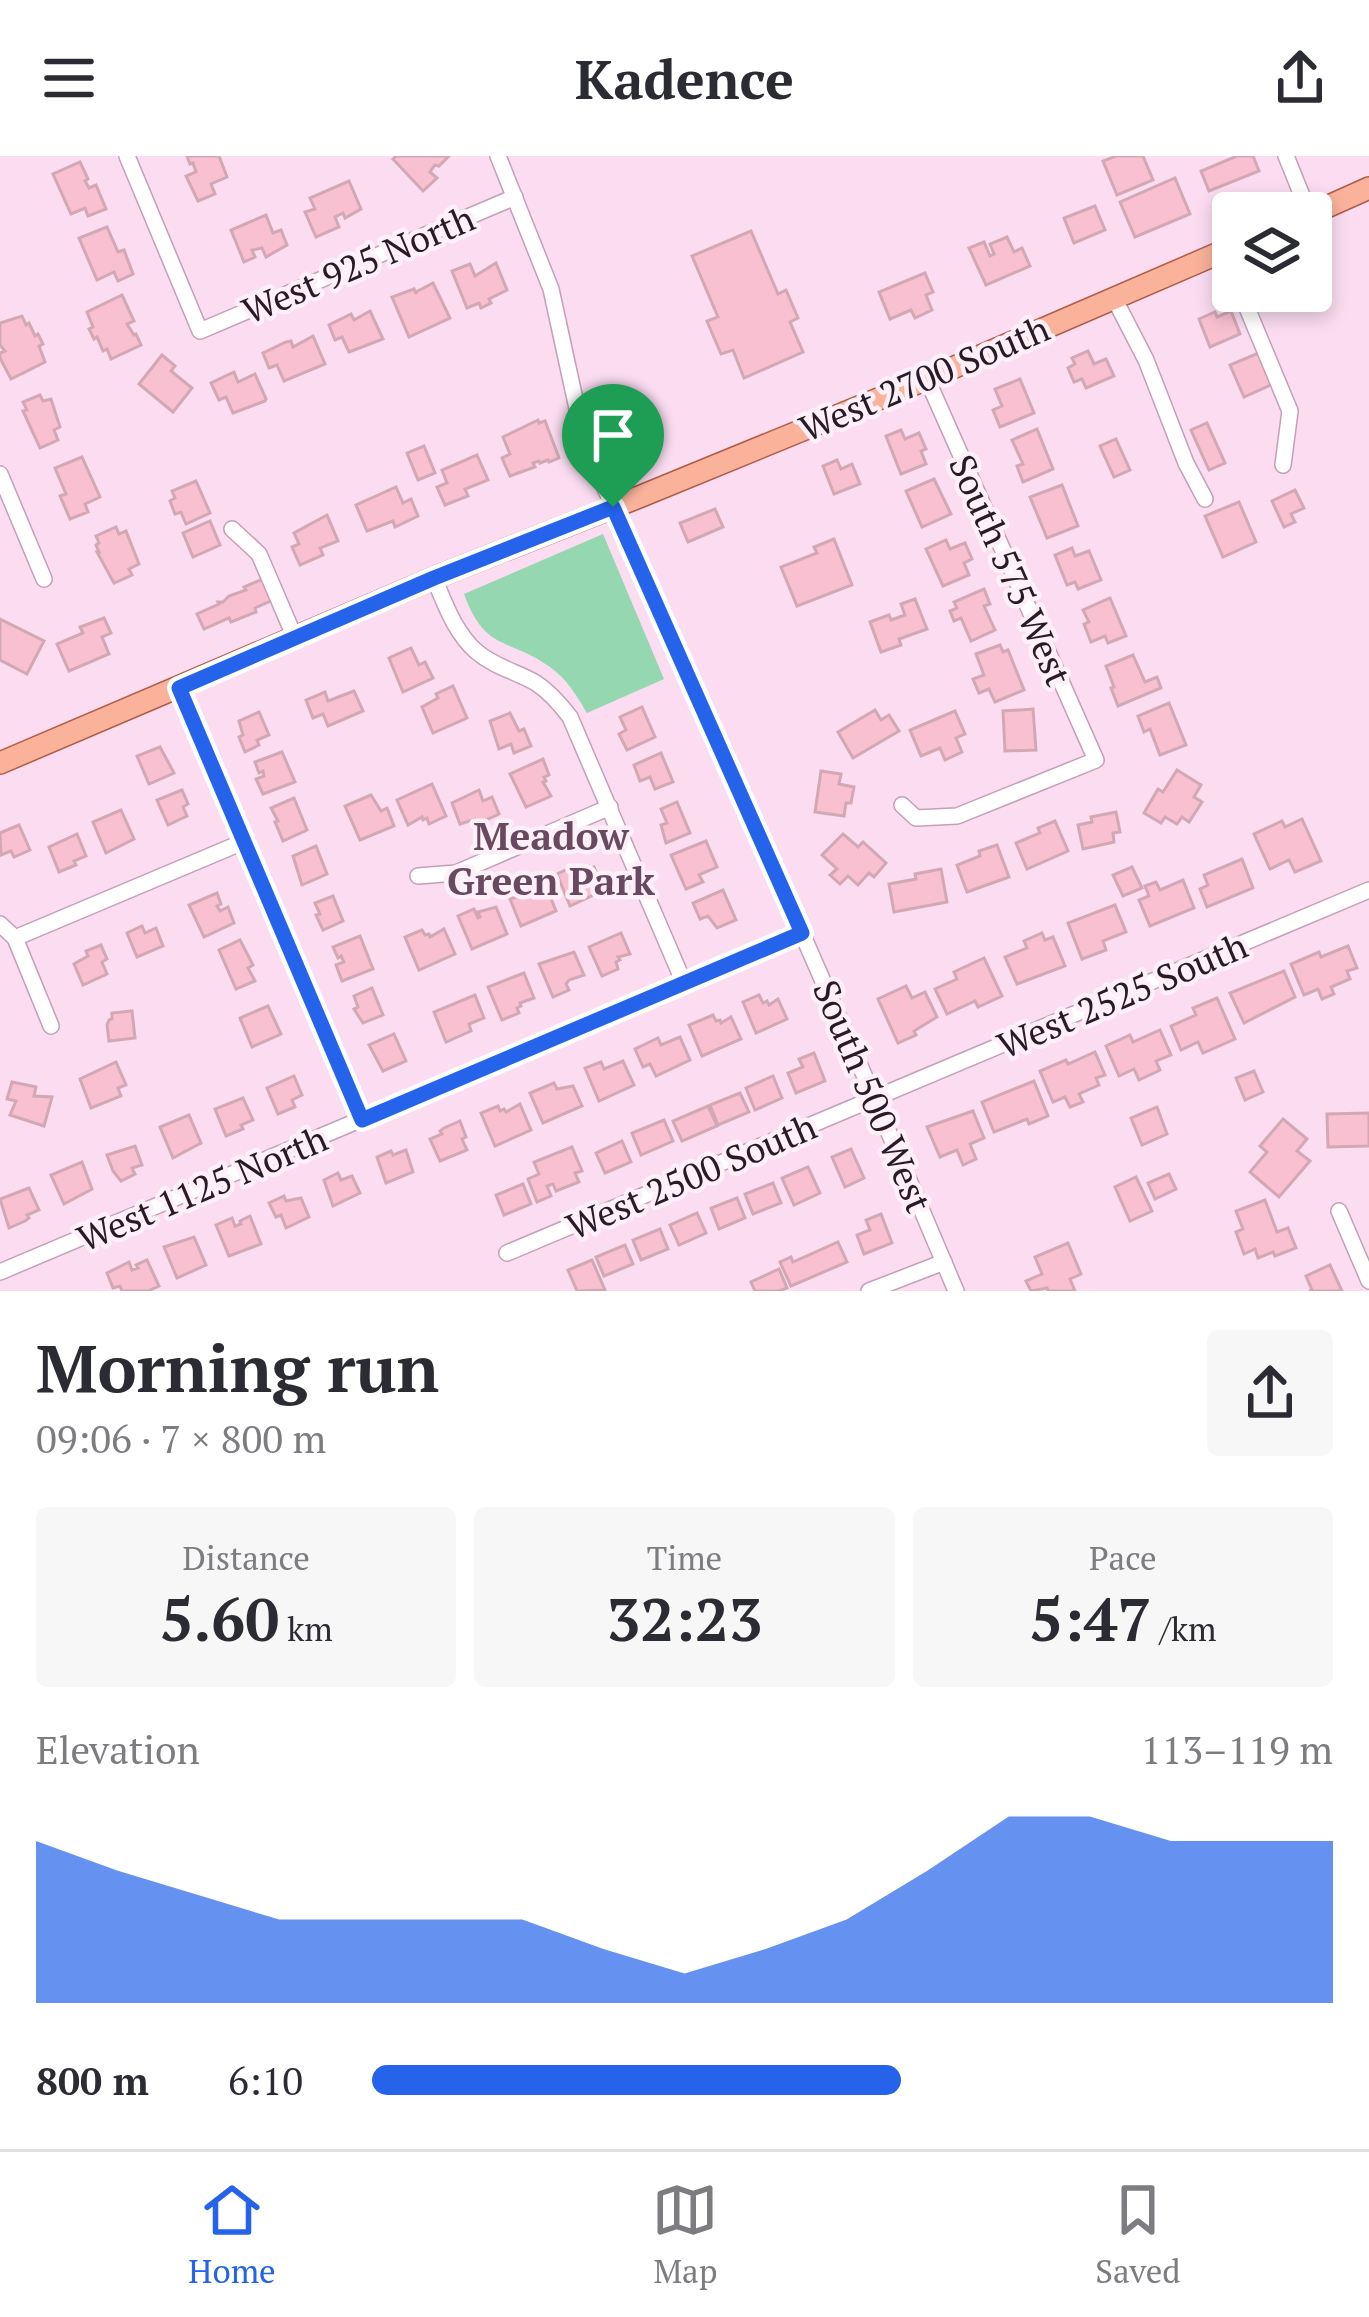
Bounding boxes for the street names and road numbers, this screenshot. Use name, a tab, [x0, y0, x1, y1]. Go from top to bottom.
street label: West 925 North	[235, 194, 481, 334]
street label: West 2700 South	[792, 304, 1056, 452]
street label: South 575 West	[939, 447, 1083, 693]
street label: West 2525 South	[990, 921, 1254, 1069]
street label: South 500 West	[803, 973, 943, 1219]
street label: West 2500 South	[559, 1102, 823, 1250]
street label: West 1125 North	[70, 1114, 334, 1262]

